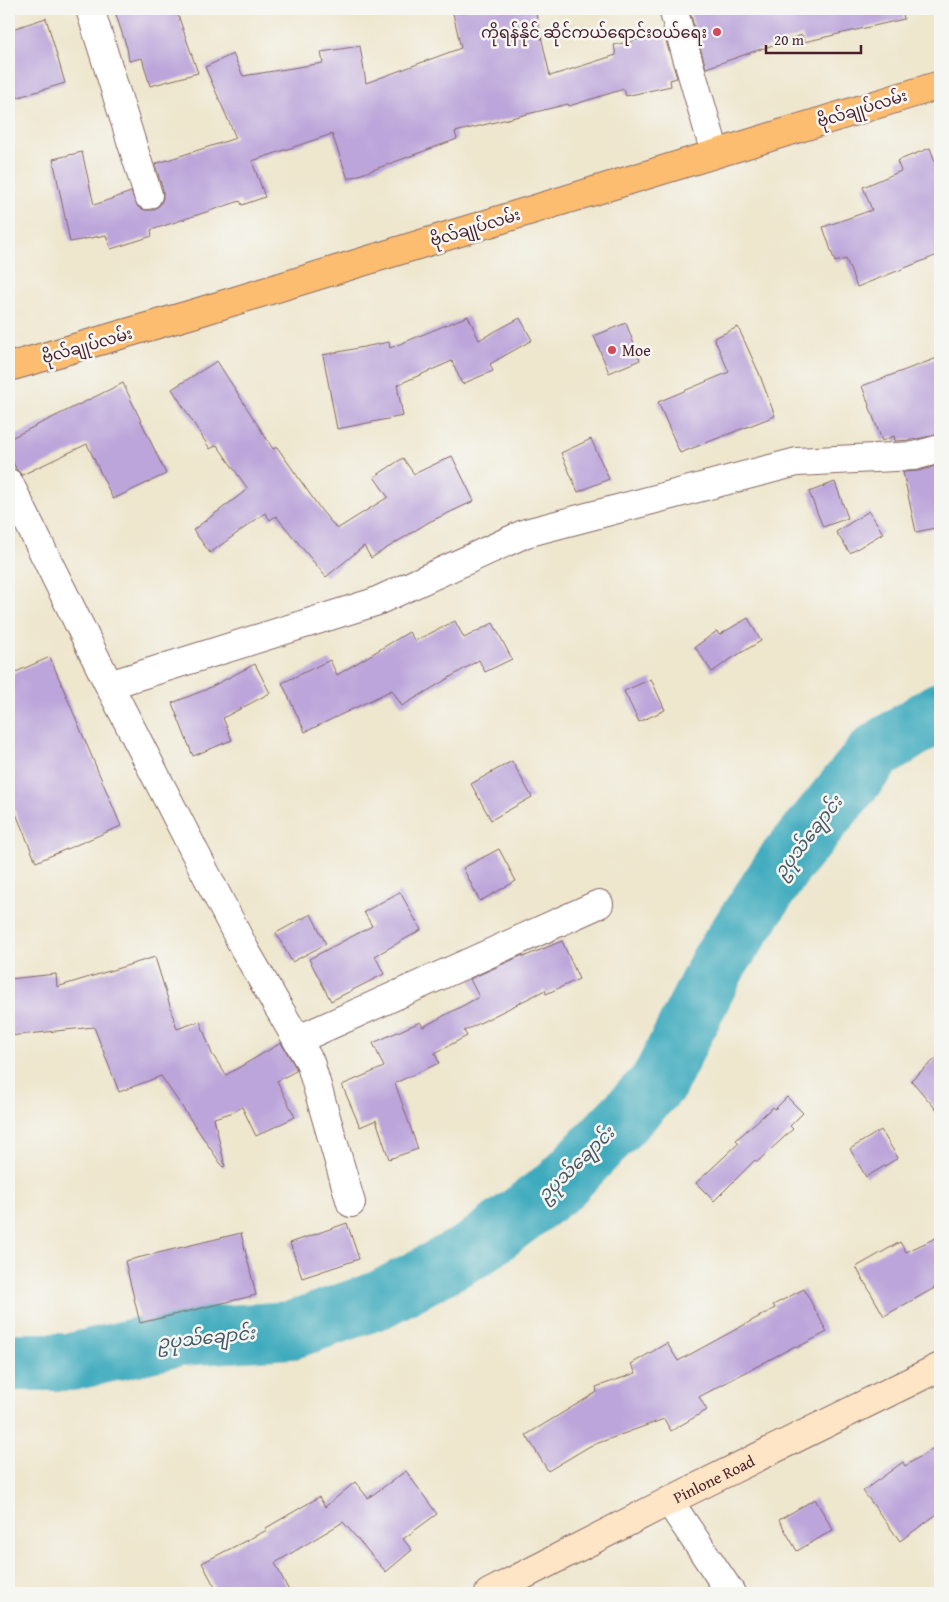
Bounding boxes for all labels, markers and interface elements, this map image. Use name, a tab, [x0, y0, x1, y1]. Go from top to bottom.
place label: ကိုရန်နိုင် ဆိုင်ကယ်ရောင်းဝယ်ရေး	[481, 20, 707, 47]
scale bar	[766, 22, 862, 54]
marker: ကိုရန်နိုင် ဆိုင်ကယ်ရောင်းဝယ်ရေး	[711, 26, 723, 38]
text: 20 m	[774, 29, 805, 50]
street label: ဗိုလ်ချုပ်လမ်း	[814, 83, 911, 136]
street label: ဗိုလ်ချုပ်လမ်း	[427, 202, 524, 255]
street label: ဗိုလ်ချုပ်လမ်း	[39, 321, 136, 372]
place label: Moe	[622, 338, 651, 362]
marker: Moe	[606, 344, 618, 356]
water label: ဥပုသ်ချောင်း	[767, 788, 851, 885]
water label: ဥပုသ်ချောင်း	[531, 1119, 623, 1209]
water label: ဥပုသ်ချောင်း	[156, 1319, 258, 1358]
street label: Pinlone Road	[669, 1448, 759, 1509]

